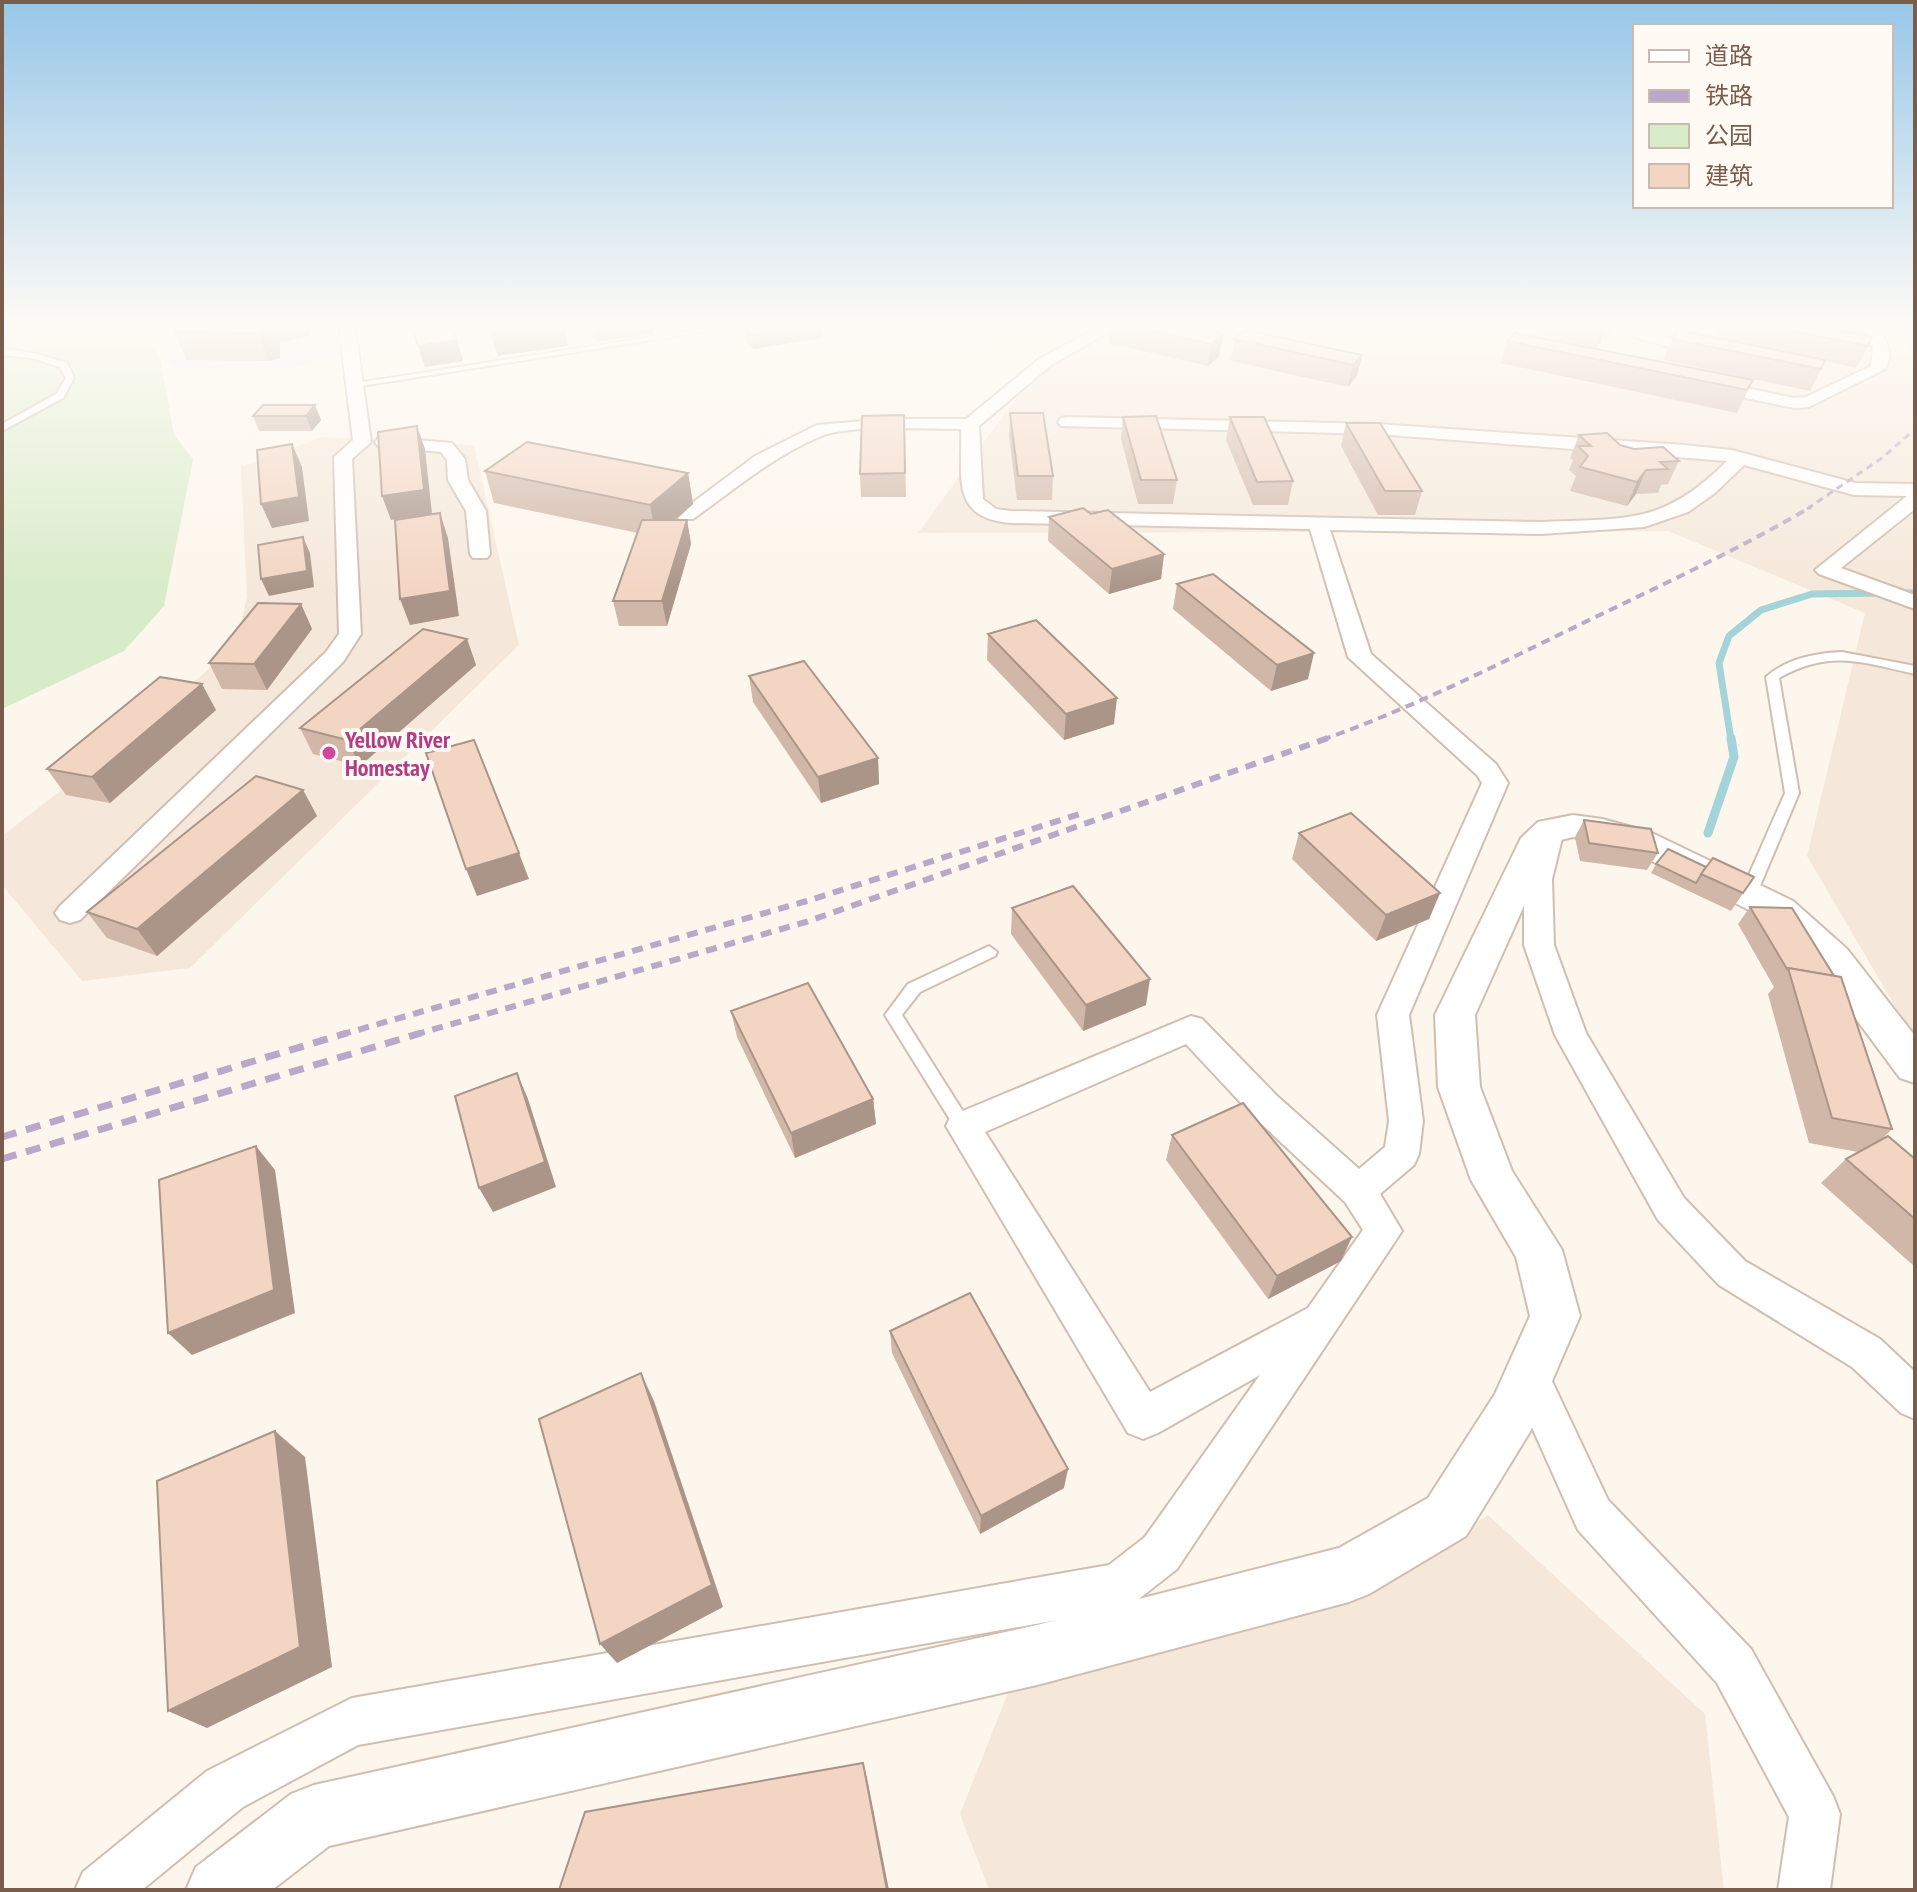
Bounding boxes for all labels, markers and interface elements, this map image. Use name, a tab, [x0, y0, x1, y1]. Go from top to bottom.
legend	[1633, 24, 1893, 208]
text: 道路	[1705, 40, 1753, 71]
text: 铁路	[1705, 80, 1753, 111]
text: 公园	[1705, 120, 1753, 151]
text: 建筑	[1705, 160, 1753, 191]
place label: Yellow River Homestay	[344, 724, 451, 783]
marker: Yellow River Homestay	[320, 744, 338, 762]

